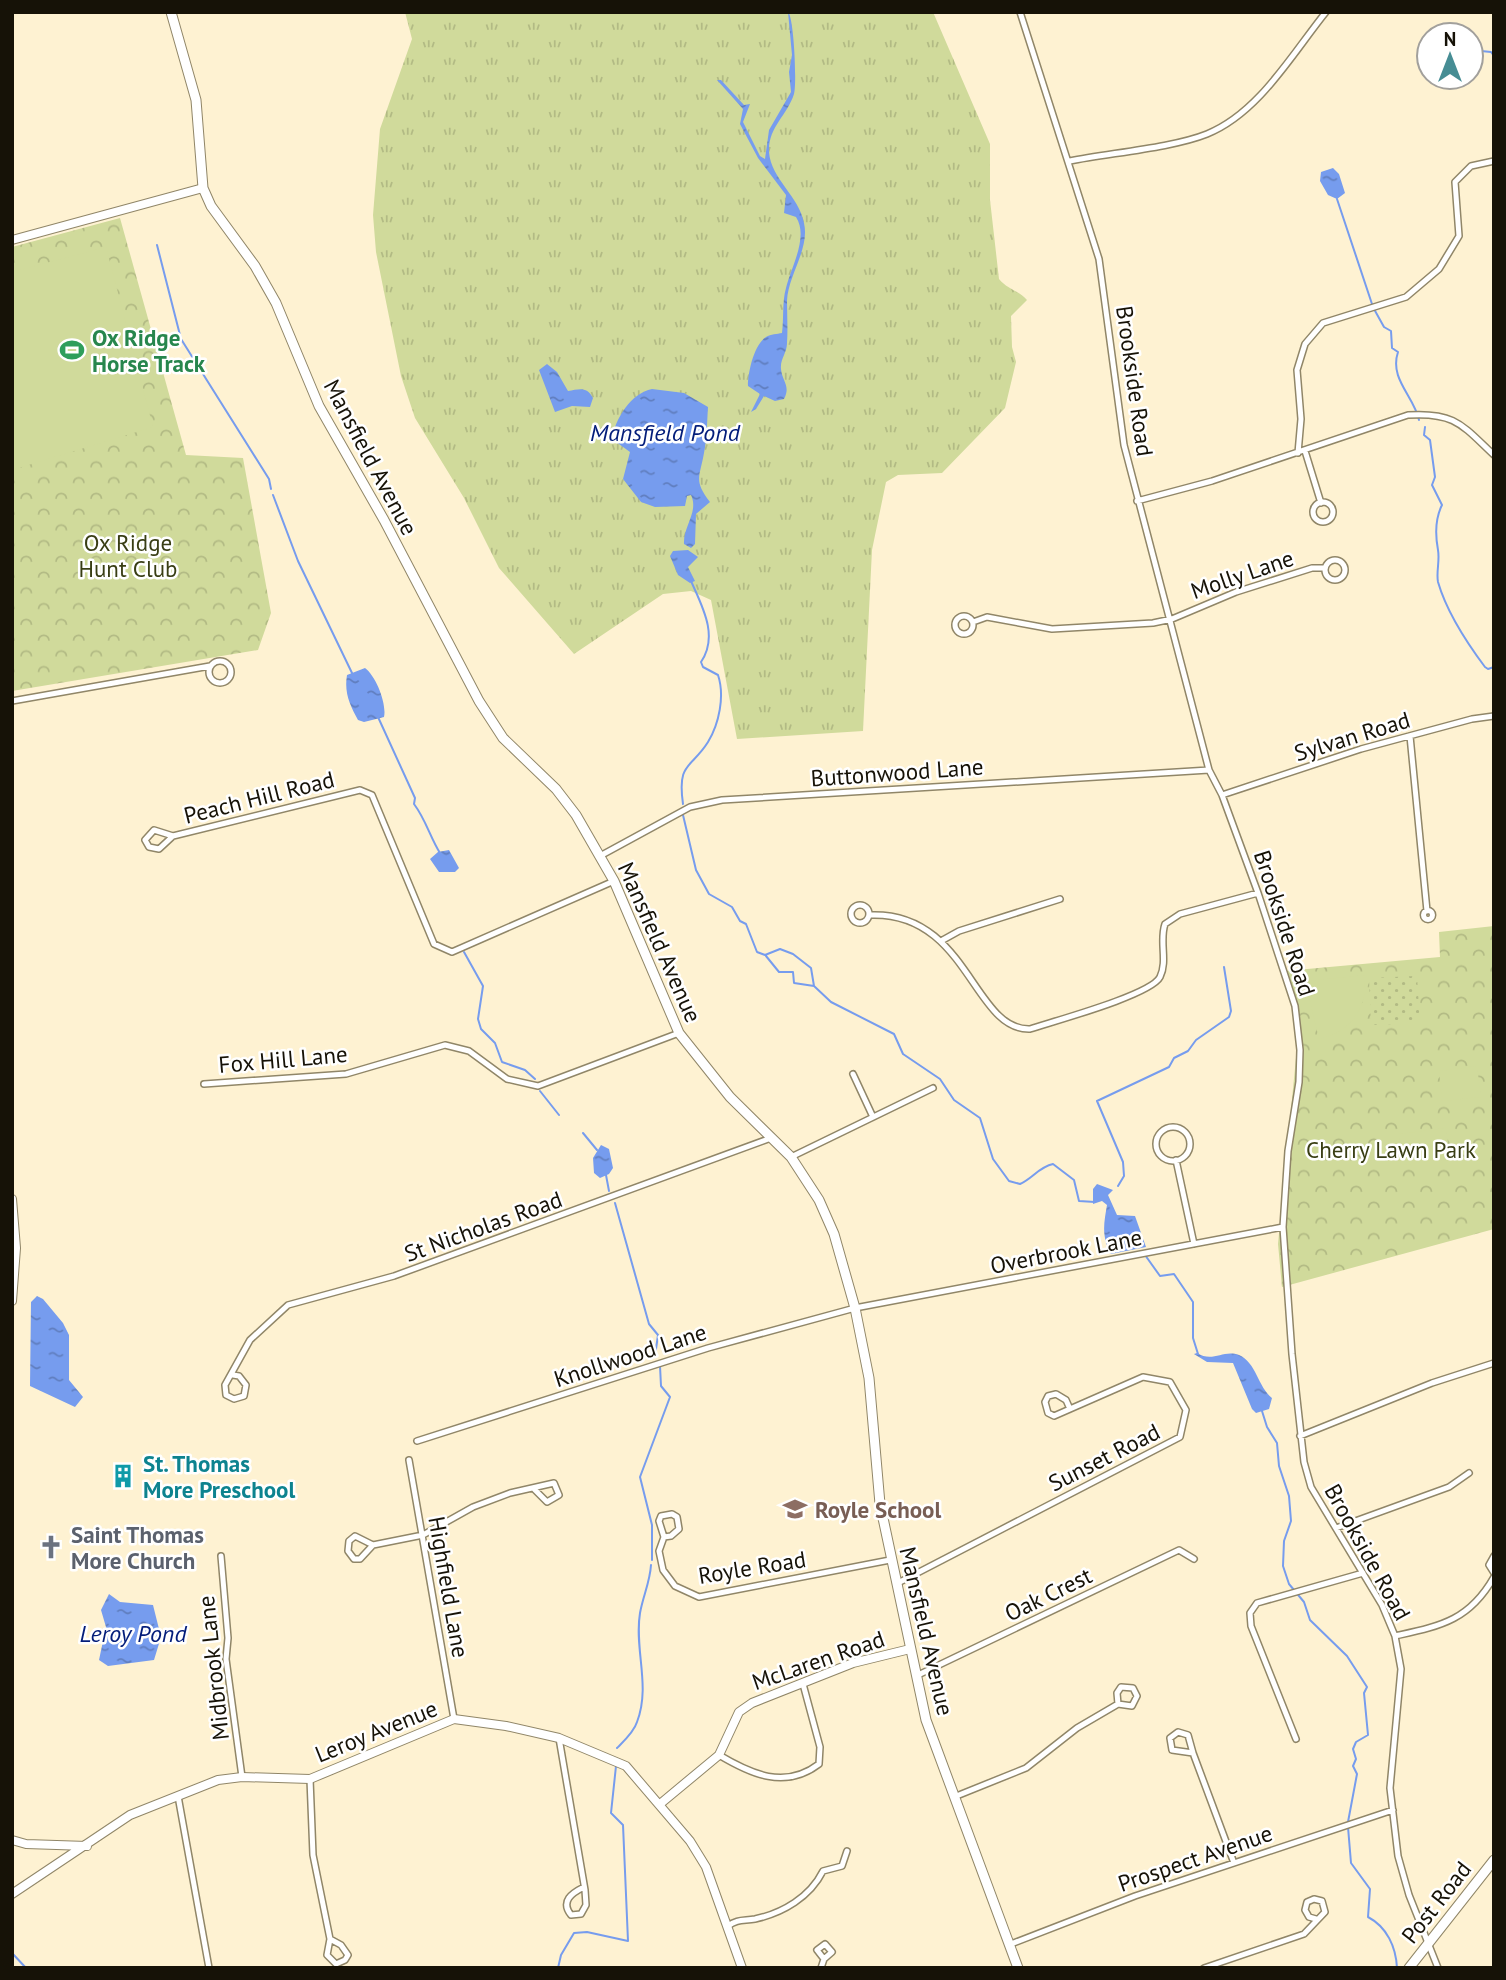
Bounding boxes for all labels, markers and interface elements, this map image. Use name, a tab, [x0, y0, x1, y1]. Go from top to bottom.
north arrow	[1415, 21, 1485, 91]
text: N	[1444, 27, 1456, 51]
street label: Brookside Road	[1110, 304, 1160, 458]
place label: Ox Ridge Horse Track	[92, 323, 206, 378]
sports icon: Ox Ridge Horse Track	[58, 336, 86, 364]
street label: Mansfield Avenue	[318, 374, 424, 540]
water label: Mansfield Pond	[590, 417, 741, 448]
park label: Ox Ridge Hunt Club	[78, 528, 178, 583]
street label: Molly Lane	[1187, 543, 1297, 605]
street label: Sylvan Road	[1291, 705, 1413, 767]
street label: Buttonwood Lane	[810, 752, 984, 792]
street label: Peach Hill Road	[181, 764, 337, 830]
street label: Brookside Road	[1248, 846, 1322, 1000]
street label: Mansfield Avenue	[612, 857, 708, 1027]
street label: Fox Hill Lane	[217, 1039, 349, 1079]
park label: Cherry Lawn Park	[1306, 1135, 1476, 1164]
street label: St Nicholas Road	[400, 1184, 566, 1268]
street label: Overbrook Lane	[988, 1222, 1144, 1280]
street label: Knollwood Lane	[550, 1317, 710, 1393]
street label: Sunset Road	[1043, 1417, 1165, 1497]
place label: St. Thomas More Preschool	[143, 1449, 295, 1504]
building icon: St. Thomas More Preschool	[109, 1462, 137, 1490]
street label: Brookside Road	[1319, 1479, 1417, 1625]
school or university icon: Royle School	[781, 1495, 809, 1523]
place label: Royle School	[815, 1495, 941, 1524]
street label: Highfield Lane	[422, 1514, 476, 1660]
place label: Saint Thomas More Church	[71, 1520, 204, 1575]
church icon: Saint Thomas More Church	[37, 1533, 65, 1561]
street label: Royle Road	[696, 1544, 808, 1590]
street label: Mansfield Avenue	[893, 1544, 961, 1718]
street label: Oak Crest	[1000, 1560, 1096, 1627]
street label: Midbrook Lane	[191, 1594, 235, 1742]
water label: Leroy Pond	[79, 1618, 187, 1649]
street label: McLaren Road	[748, 1624, 888, 1696]
street label: Leroy Avenue	[311, 1693, 441, 1769]
street label: Prospect Avenue	[1114, 1818, 1276, 1898]
street label: Post Road	[1395, 1855, 1477, 1949]

